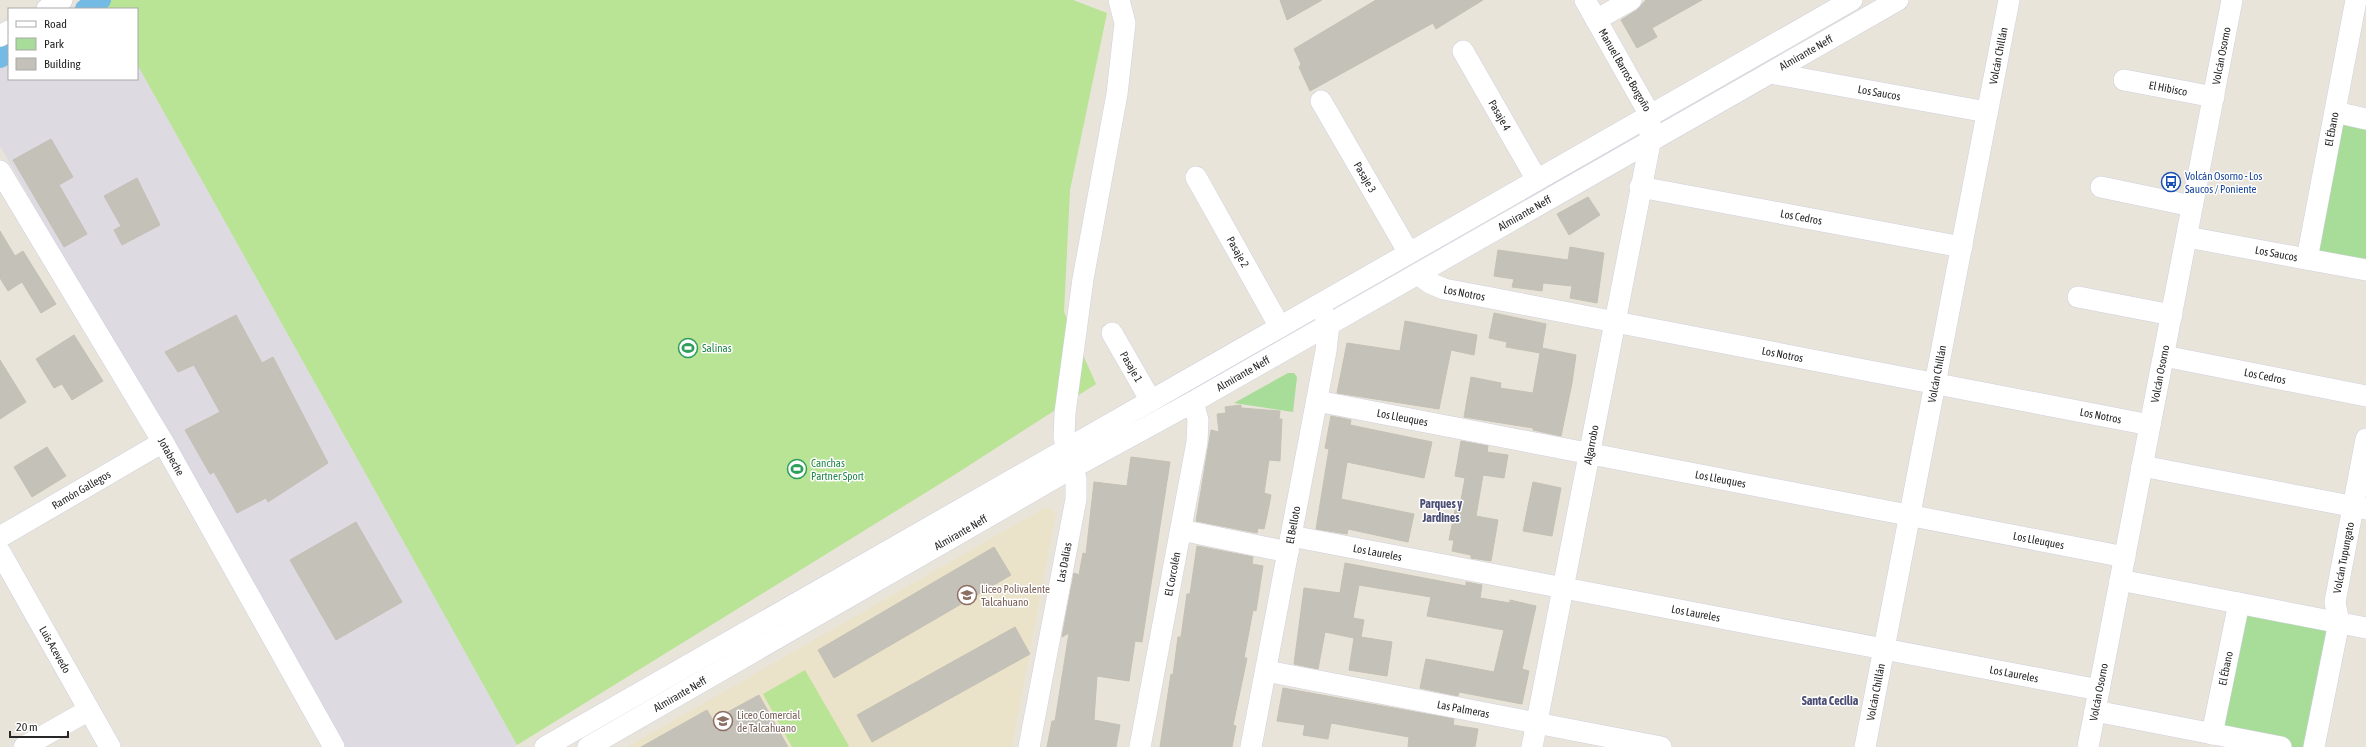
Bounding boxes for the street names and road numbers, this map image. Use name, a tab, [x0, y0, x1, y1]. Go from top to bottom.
street label: Volcán Chillán	[1987, 26, 2010, 85]
street label: Volcán Osorno	[2210, 26, 2233, 86]
street label: Manuel Barros Borgoño	[1596, 27, 1654, 113]
street label: Almirante Neff	[1777, 33, 1835, 72]
street label: El Hibisco	[2148, 79, 2188, 98]
street label: Los Saucos	[1857, 83, 1902, 102]
street label: Pasaje 4	[1486, 98, 1513, 133]
street label: El Ébano	[2322, 111, 2341, 147]
street label: Pasaje 3	[1351, 160, 1379, 195]
street label: Almirante Neff	[1496, 193, 1553, 233]
street label: Los Cedros	[1779, 207, 1823, 227]
street label: Pasaje 2	[1225, 234, 1251, 270]
street label: Los Saucos	[2254, 244, 2299, 263]
street label: Los Notros	[1443, 283, 1486, 303]
street label: Los Notros	[1761, 344, 1804, 364]
street label: Volcán Chillán	[1926, 344, 1948, 404]
street label: Volcán Osorno	[2149, 344, 2171, 404]
street label: Pasaje 1	[1118, 349, 1145, 384]
street label: Almirante Neff	[1214, 354, 1272, 393]
street label: Los Cedros	[2243, 366, 2287, 386]
street label: Los Notros	[2079, 406, 2123, 425]
street label: Los Lleuques	[1376, 407, 1429, 428]
street label: Algarrobo	[1581, 424, 1601, 465]
street label: Jotabeche	[156, 435, 187, 478]
street label: Ramón Gallegos	[50, 468, 113, 511]
street label: Los Lleuques	[1694, 468, 1747, 490]
street label: El Belloto	[1284, 505, 1303, 545]
street label: Almirante Neff	[932, 512, 989, 552]
street label: Volcán Tupungato	[2331, 521, 2356, 594]
street label: Los Lleuques	[2012, 530, 2065, 551]
street label: Las Dalias	[1054, 541, 1074, 583]
street label: Los Laureles	[1352, 542, 1403, 563]
street label: El Corcolén	[1162, 551, 1182, 597]
street label: Los Laureles	[1670, 603, 1721, 624]
street label: Luis Acevedo	[37, 624, 73, 675]
street label: El Ébano	[2216, 650, 2235, 687]
street label: Volcán Chillán	[1864, 662, 1887, 722]
street label: Volcán Osorno	[2087, 662, 2110, 722]
street label: Los Laureles	[1989, 663, 2040, 684]
street label: Almirante Neff	[651, 674, 709, 714]
street label: Las Palmeras	[1436, 698, 1491, 720]

